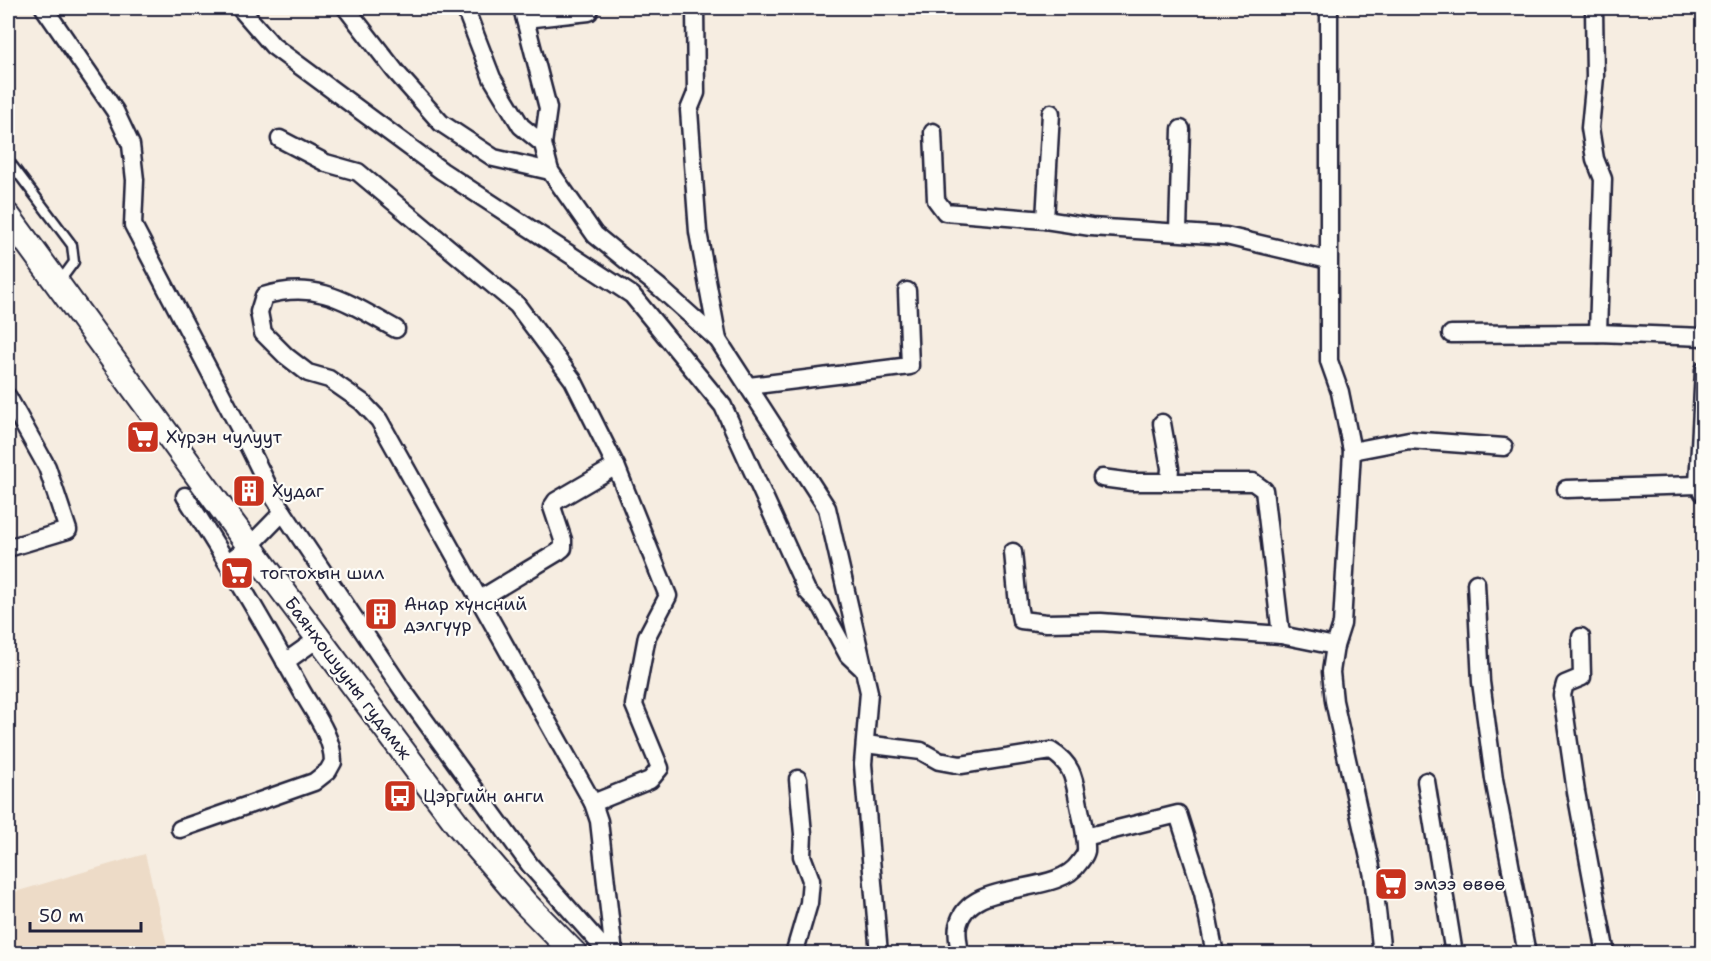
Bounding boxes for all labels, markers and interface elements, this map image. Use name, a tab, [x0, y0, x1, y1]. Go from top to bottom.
supermarket icon: Хүрэн чулуут	[125, 419, 161, 455]
place label: Хүрэн чулуут	[166, 425, 283, 449]
building icon: Худаг	[231, 473, 267, 509]
place label: Худаг	[272, 479, 324, 503]
supermarket icon: тогтохын шил	[219, 555, 255, 591]
place label: тогтохын шил	[260, 561, 384, 585]
street label: Баянхошууны гудамж	[279, 592, 417, 765]
place label: Анар хүнсний дэлгүүр	[404, 592, 527, 637]
building icon: Анар хүнсний дэлгүүр	[363, 596, 399, 632]
bus stop icon: Цэргийн анги	[382, 778, 418, 814]
place label: Цэргийн анги	[423, 784, 544, 808]
supermarket icon: эмээ өвөө	[1373, 866, 1409, 902]
place label: эмээ өвөө	[1414, 872, 1505, 896]
scale bar	[30, 895, 141, 933]
text: 50 m	[39, 904, 84, 928]

